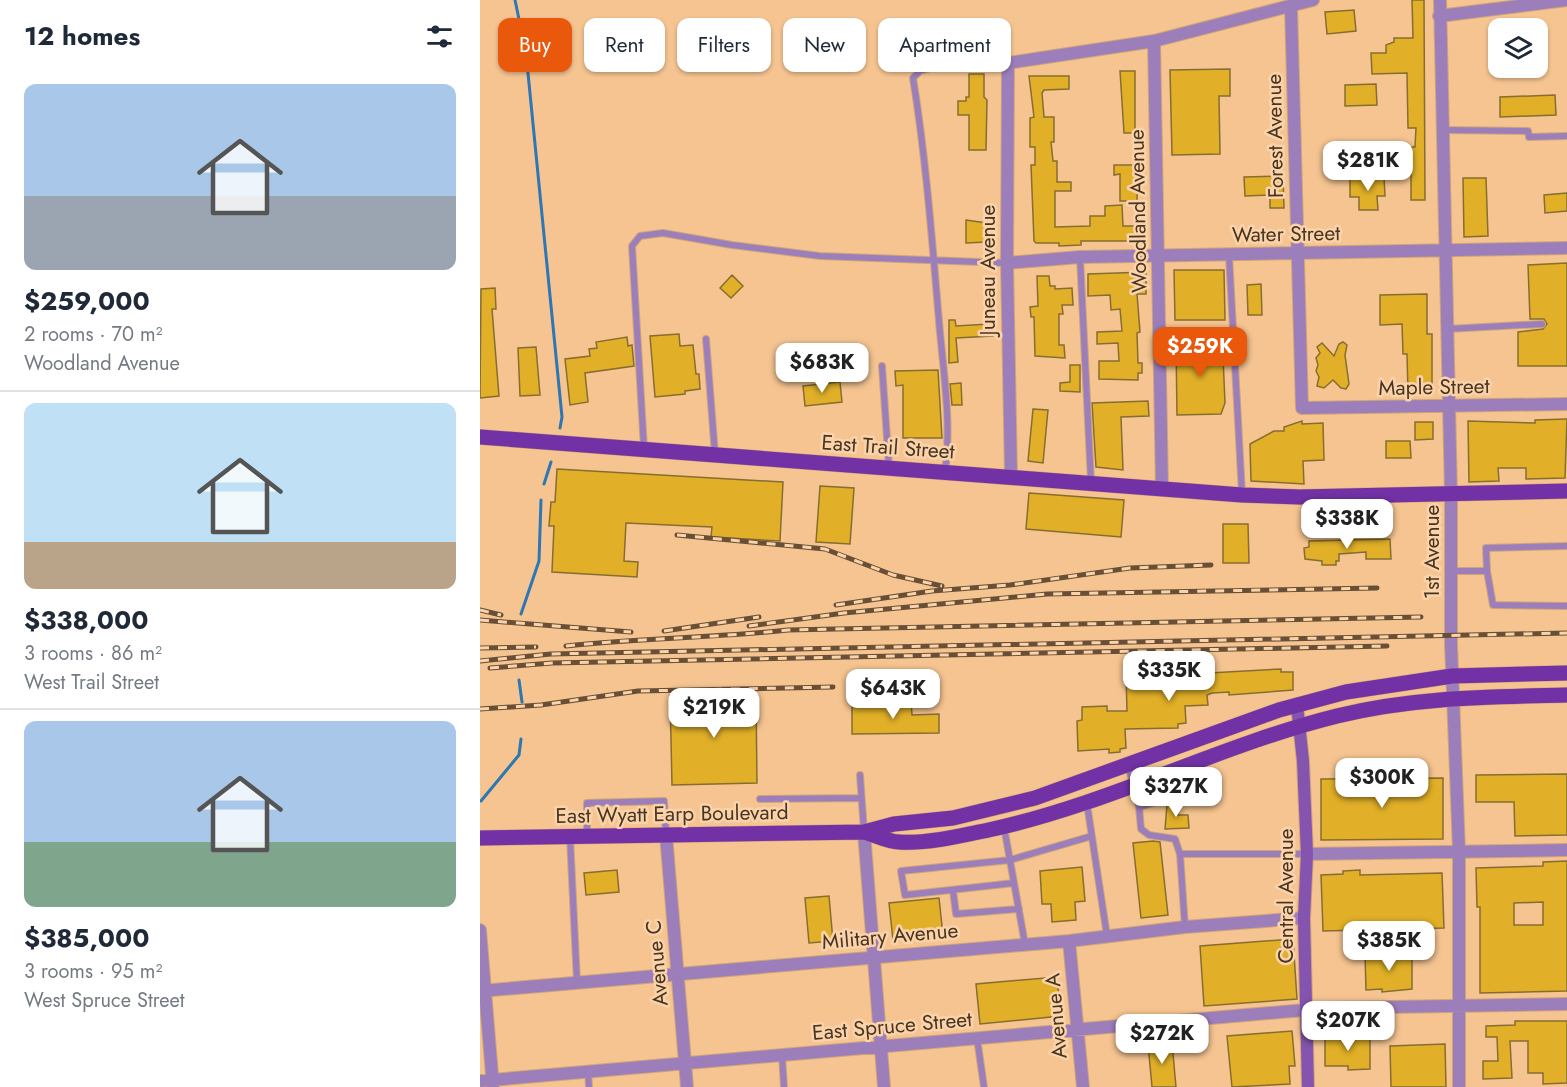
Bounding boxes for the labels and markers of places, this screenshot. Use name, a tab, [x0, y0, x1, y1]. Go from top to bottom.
pin: $281K	[1326, 141, 1410, 192]
pin: $259K	[1158, 327, 1242, 378]
pin: $683K	[780, 343, 864, 394]
pin: $338K	[1305, 499, 1389, 550]
pin: $335K	[1127, 651, 1211, 702]
pin: $643K	[851, 669, 935, 720]
pin: $219K	[672, 688, 756, 739]
pin: $300K	[1340, 758, 1424, 809]
pin: $327K	[1134, 767, 1218, 818]
pin: $385K	[1347, 921, 1431, 972]
pin: $207K	[1306, 1001, 1390, 1052]
pin: $272K	[1120, 1014, 1204, 1065]

